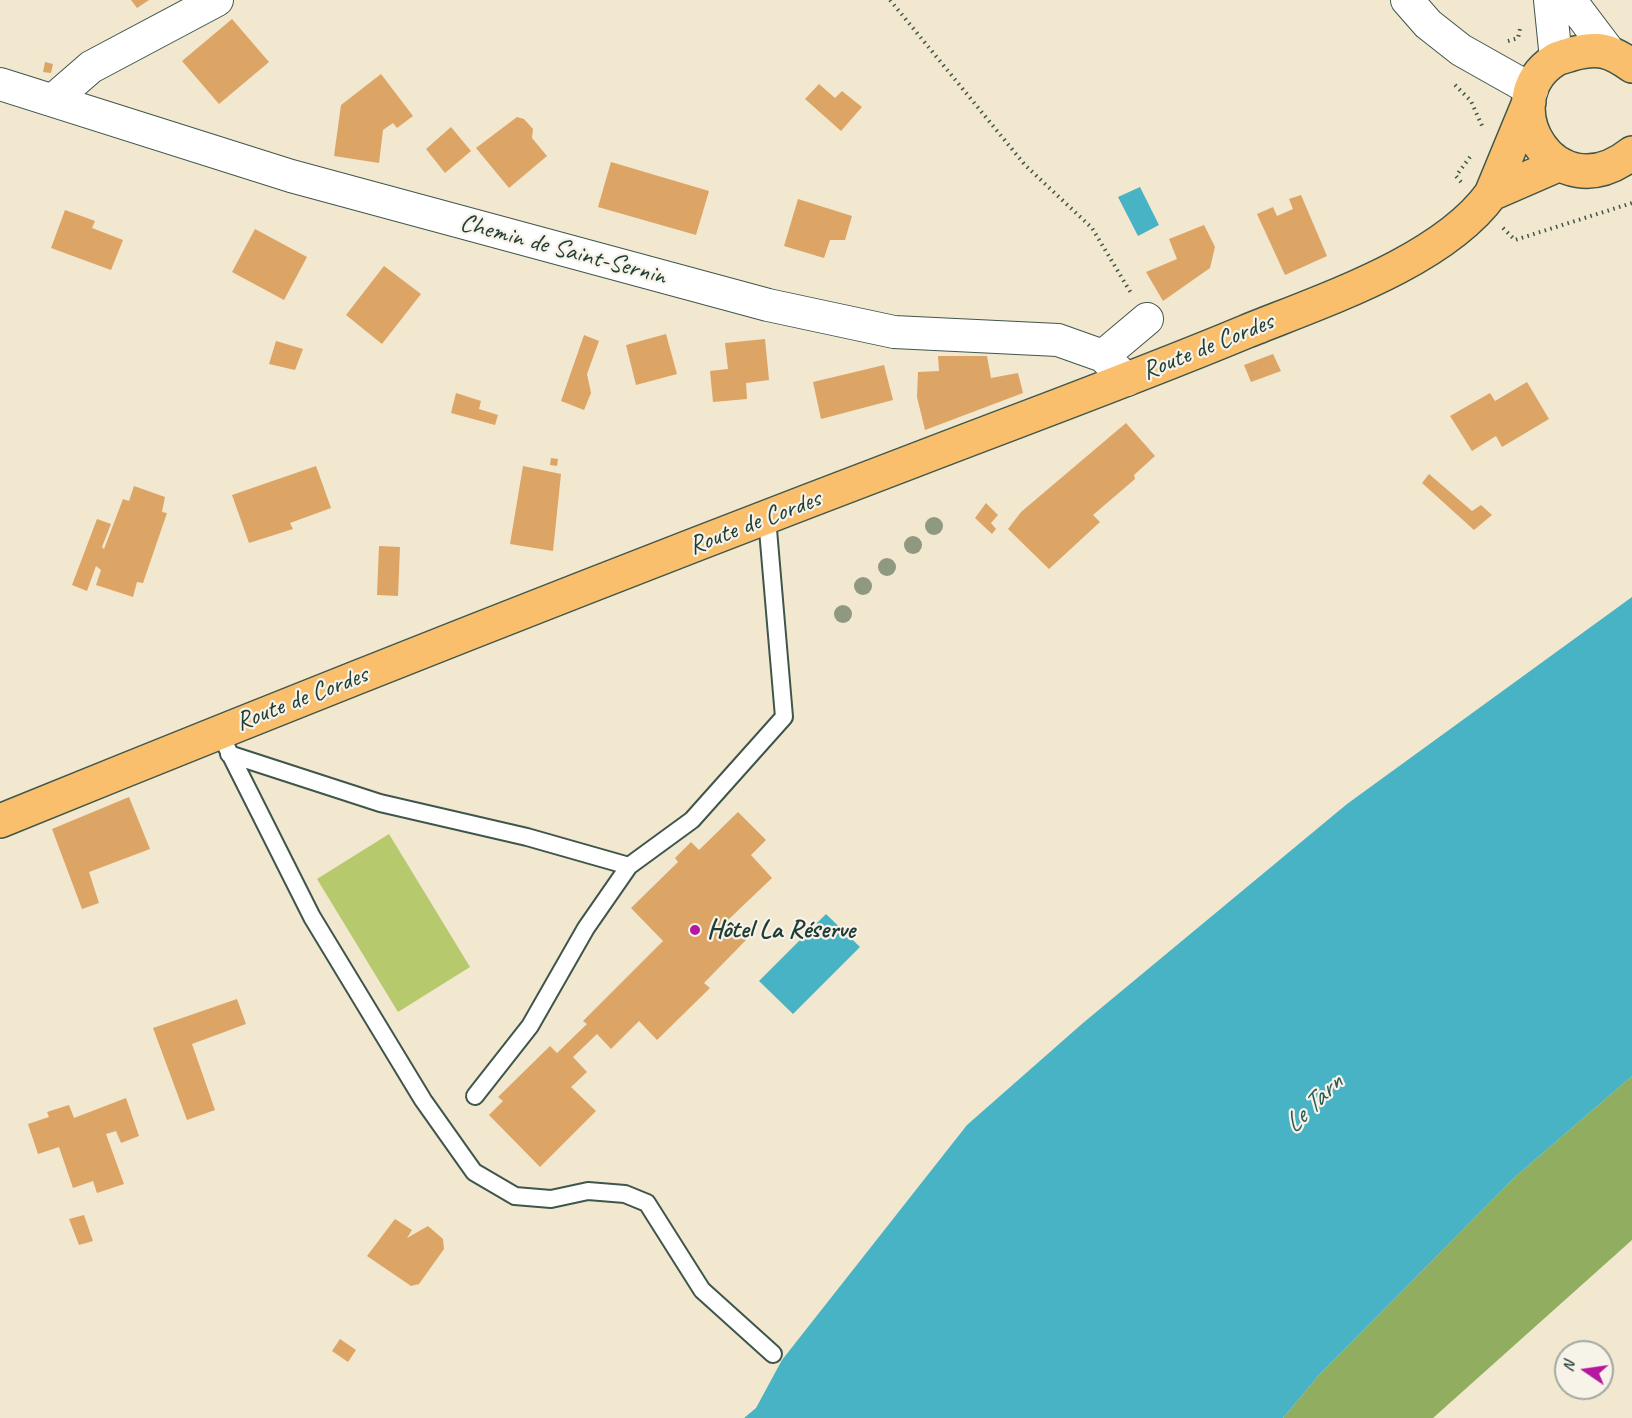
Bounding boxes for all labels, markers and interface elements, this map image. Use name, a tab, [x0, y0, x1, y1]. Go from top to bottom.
street label: Chemin de Saint-Sernin	[457, 207, 669, 293]
street label: Route de Cordes	[1138, 306, 1278, 388]
street label: Route de Cordes	[684, 484, 826, 562]
street label: Route de Cordes	[231, 660, 373, 738]
place label: Hôtel La Réserve	[707, 914, 855, 946]
marker: Hôtel La Réserve	[688, 923, 702, 937]
water label: Le Tarn	[1278, 1068, 1350, 1140]
north arrow	[1554, 1340, 1614, 1400]
text: N	[1558, 1359, 1579, 1373]

